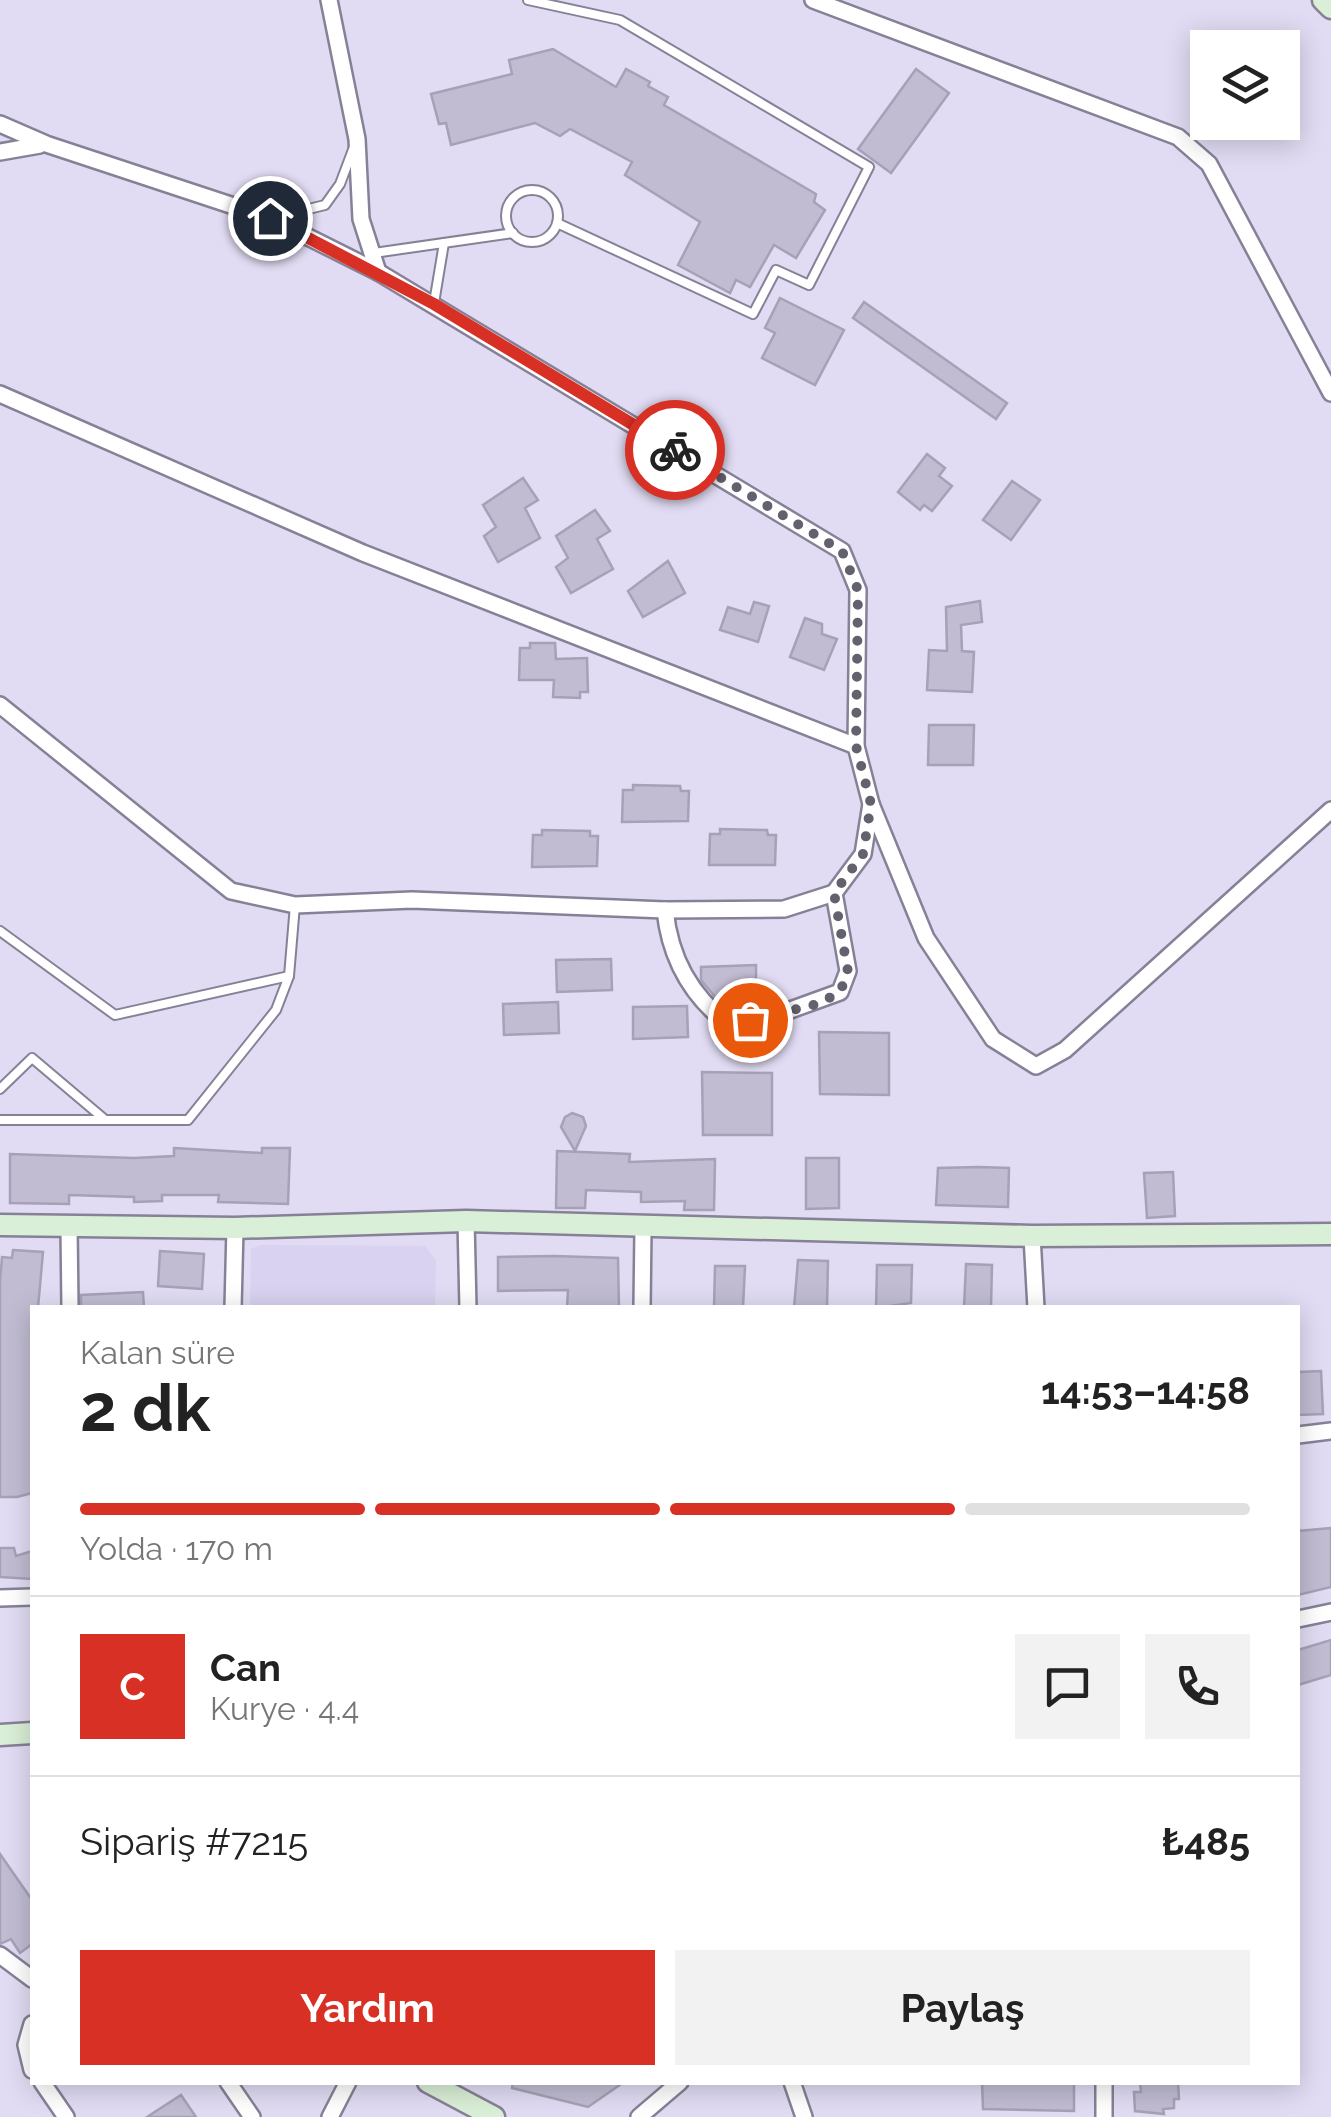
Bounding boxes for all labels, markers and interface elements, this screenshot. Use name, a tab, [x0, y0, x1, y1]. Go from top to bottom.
map controls	[1190, 30, 1300, 140]
button: layers	[1190, 30, 1300, 140]
pin	[228, 176, 313, 261]
icon: home	[243, 191, 298, 246]
courier	[625, 400, 725, 500]
icon: bike	[648, 423, 703, 478]
pin	[708, 978, 793, 1063]
icon: bag	[723, 993, 778, 1048]
text: Kalan süre	[80, 1334, 235, 1371]
text: 14:53–14:58	[1041, 1368, 1250, 1413]
text: 2 dk	[80, 1370, 210, 1446]
text: Yolda · 170 m	[80, 1530, 273, 1567]
button: chat	[1015, 1634, 1120, 1739]
button: phone	[1145, 1634, 1250, 1739]
text: Can	[210, 1645, 281, 1690]
text: C	[119, 1664, 146, 1709]
text: Kurye · 4.4	[210, 1690, 359, 1727]
text: Sipariş #7215	[80, 1819, 308, 1864]
text: ₺485	[1162, 1819, 1250, 1864]
button: Yardım	[80, 1950, 655, 2065]
button: Paylaş	[675, 1950, 1250, 2065]

